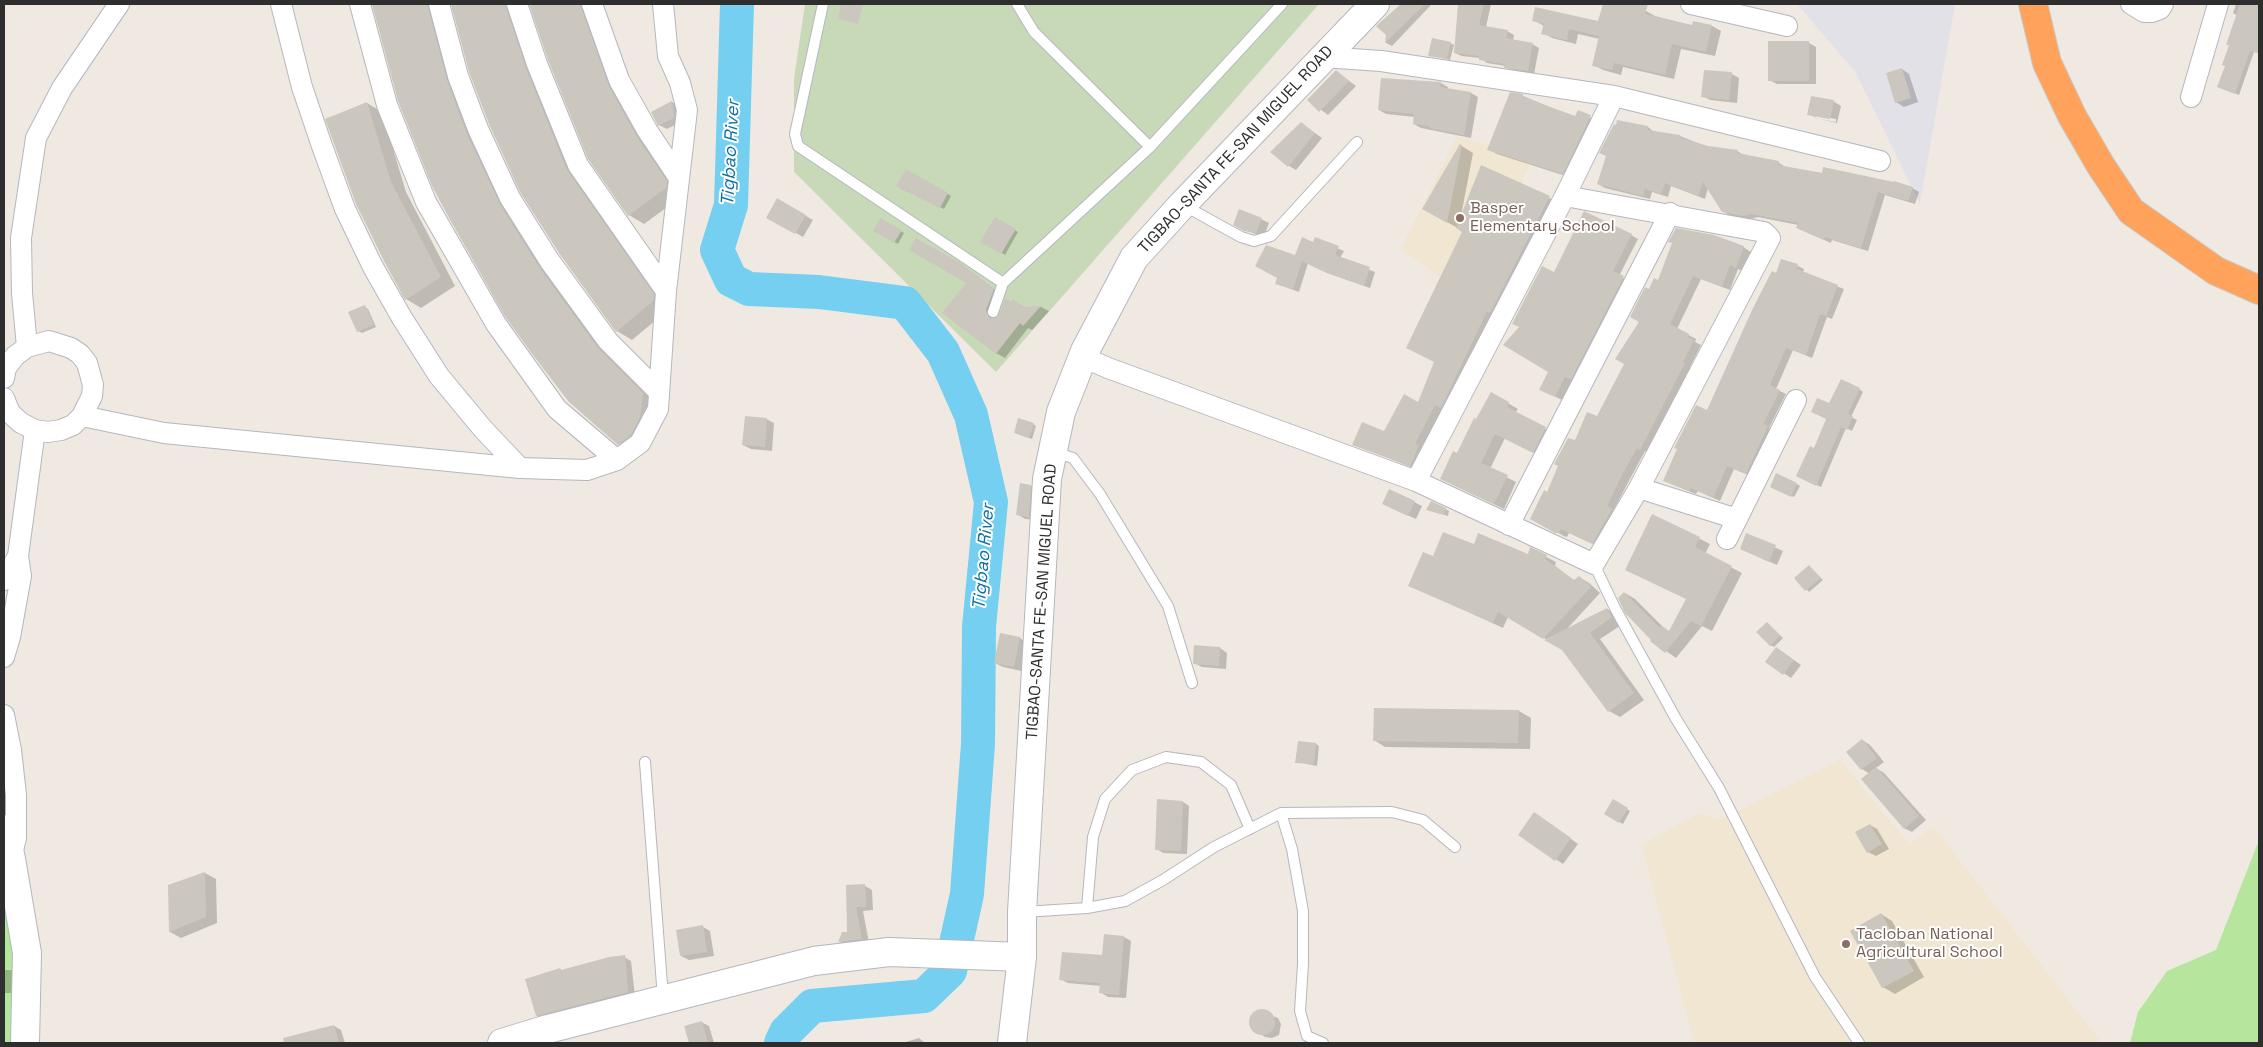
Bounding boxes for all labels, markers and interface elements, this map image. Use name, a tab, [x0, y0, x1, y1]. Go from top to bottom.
street label: TIGBAO-SANTA FE-SAN MIGUEL ROAD	[1135, 42, 1337, 258]
water label: Tigbao River	[717, 99, 745, 207]
place label: Basper Elementary School	[1470, 199, 1615, 237]
marker: Basper Elementary School	[1454, 212, 1466, 224]
street label: TIGBAO-SANTA FE-SAN MIGUEL ROAD	[1023, 463, 1061, 741]
water label: Tigbao River	[969, 503, 999, 611]
place label: Tacloban National Agricultural School	[1856, 925, 2003, 963]
marker: Tacloban National Agricultural School	[1840, 938, 1852, 950]

